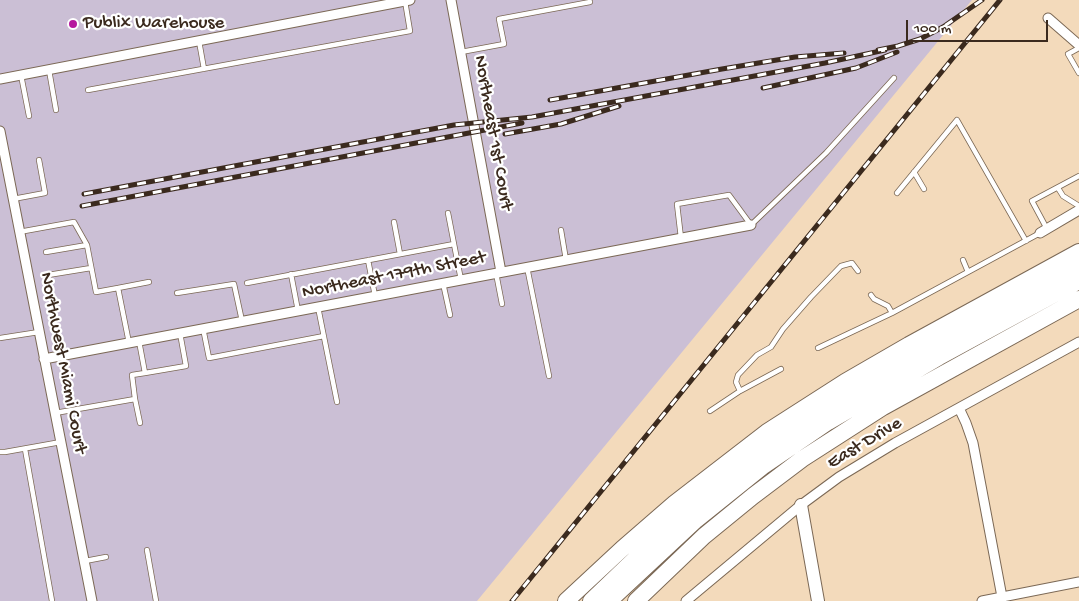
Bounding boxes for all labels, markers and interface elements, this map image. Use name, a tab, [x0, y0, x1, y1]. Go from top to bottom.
scale bar	[909, 10, 1052, 42]
place label: Publix Warehouse	[83, 13, 224, 35]
marker: Publix Warehouse	[67, 18, 79, 30]
text: 100 m	[914, 20, 951, 38]
street label: Northeast 1st Court	[467, 54, 517, 212]
street label: Northeast 179th Street	[300, 247, 488, 305]
street label: Northwest Miami Court	[33, 270, 91, 456]
street label: East Drive	[824, 413, 906, 475]

